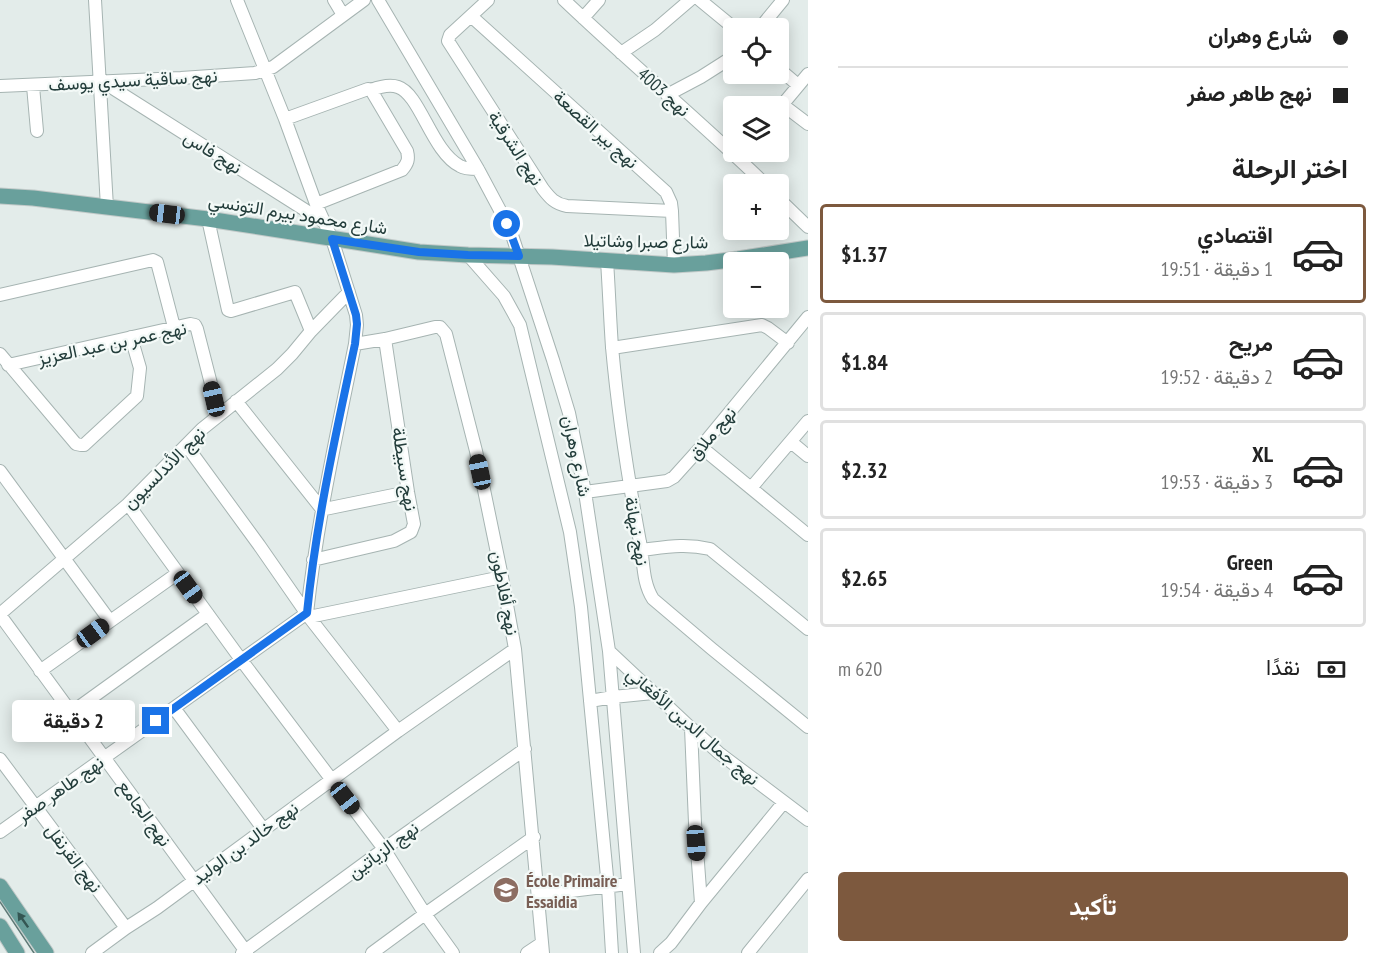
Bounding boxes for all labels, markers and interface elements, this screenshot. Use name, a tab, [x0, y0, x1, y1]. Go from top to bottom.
map controls	[723, 18, 789, 318]
button: locate	[723, 18, 789, 84]
text: شارع وهران	[1208, 21, 1312, 49]
street label: نهج 4003	[632, 62, 695, 122]
street label: نهج ساقية سيدي يوسف	[48, 64, 218, 100]
text: نهج طاهر صفر	[1187, 79, 1312, 107]
street label: نهج بير القصعة	[548, 85, 643, 174]
button: layers	[723, 96, 789, 162]
street label: نهج الشرقية	[482, 106, 549, 190]
street label: نهج فاس	[179, 125, 246, 180]
text: اختر الرحلة	[1232, 151, 1348, 185]
button: +	[723, 174, 789, 240]
street label: شارع محمود بيرم التونسي	[206, 188, 389, 243]
car	[148, 203, 186, 225]
route start	[493, 210, 520, 237]
text: اقتصادي	[1197, 221, 1273, 249]
icon: car	[1291, 227, 1345, 281]
street label: شارع صبرا وشاتيلا	[583, 228, 709, 255]
text: $1.37	[841, 240, 888, 268]
button: −	[723, 252, 789, 318]
text: 1 دقيقة · 19:51	[1161, 256, 1273, 282]
street label: نهج عمر بن عبد العزيز	[34, 316, 189, 371]
text: مريح	[1229, 329, 1273, 357]
icon: car	[1291, 335, 1345, 389]
text: $1.84	[841, 348, 888, 376]
text: 2 دقيقة · 19:52	[1161, 364, 1273, 390]
car	[201, 379, 227, 419]
street label: نهج ملاق	[683, 401, 742, 465]
street label: شارع وهران	[556, 413, 597, 499]
street label: نهج الأندلسيون	[118, 422, 211, 515]
street label: نهج سبيطلة	[386, 425, 423, 513]
text: XL	[1252, 440, 1273, 468]
icon: car	[1291, 443, 1345, 497]
car	[467, 453, 493, 491]
text: $2.32	[841, 456, 888, 484]
text: 3 دقيقة · 19:53	[1161, 469, 1273, 495]
street label: نهج نبهانة	[619, 495, 654, 568]
text: Green	[1227, 548, 1273, 576]
street label: نهج أفلاطون	[485, 549, 524, 637]
icon: car	[1291, 551, 1345, 605]
text: $2.65	[841, 564, 888, 592]
car	[170, 567, 206, 607]
text: 4 دقيقة · 19:54	[1161, 577, 1273, 603]
car	[73, 615, 113, 651]
text: نقدًا	[1266, 653, 1300, 681]
icon: cash	[1315, 653, 1348, 686]
text: 620 m	[838, 656, 882, 682]
street label: نهج جمال الدين الأفغاني	[619, 662, 764, 793]
callout: 2 دقيقة	[12, 700, 135, 742]
route end	[142, 707, 169, 734]
text: 2 دقيقة	[43, 708, 104, 734]
street label: نهج طاهر صفر	[11, 751, 109, 829]
street label: نهج الجامع	[112, 775, 177, 852]
car	[327, 778, 363, 818]
street label: نهج خالد بن الوليد	[187, 797, 303, 890]
street label: نهج الزياتين	[343, 816, 424, 884]
street label: نهج القرنفل	[40, 819, 107, 898]
car	[686, 824, 706, 862]
place label: École Primaire Essaidia	[526, 869, 618, 913]
button: تأكيد	[838, 872, 1348, 941]
school or university icon: École Primaire Essaidia	[491, 875, 521, 905]
one-way arrow	[17, 912, 29, 928]

